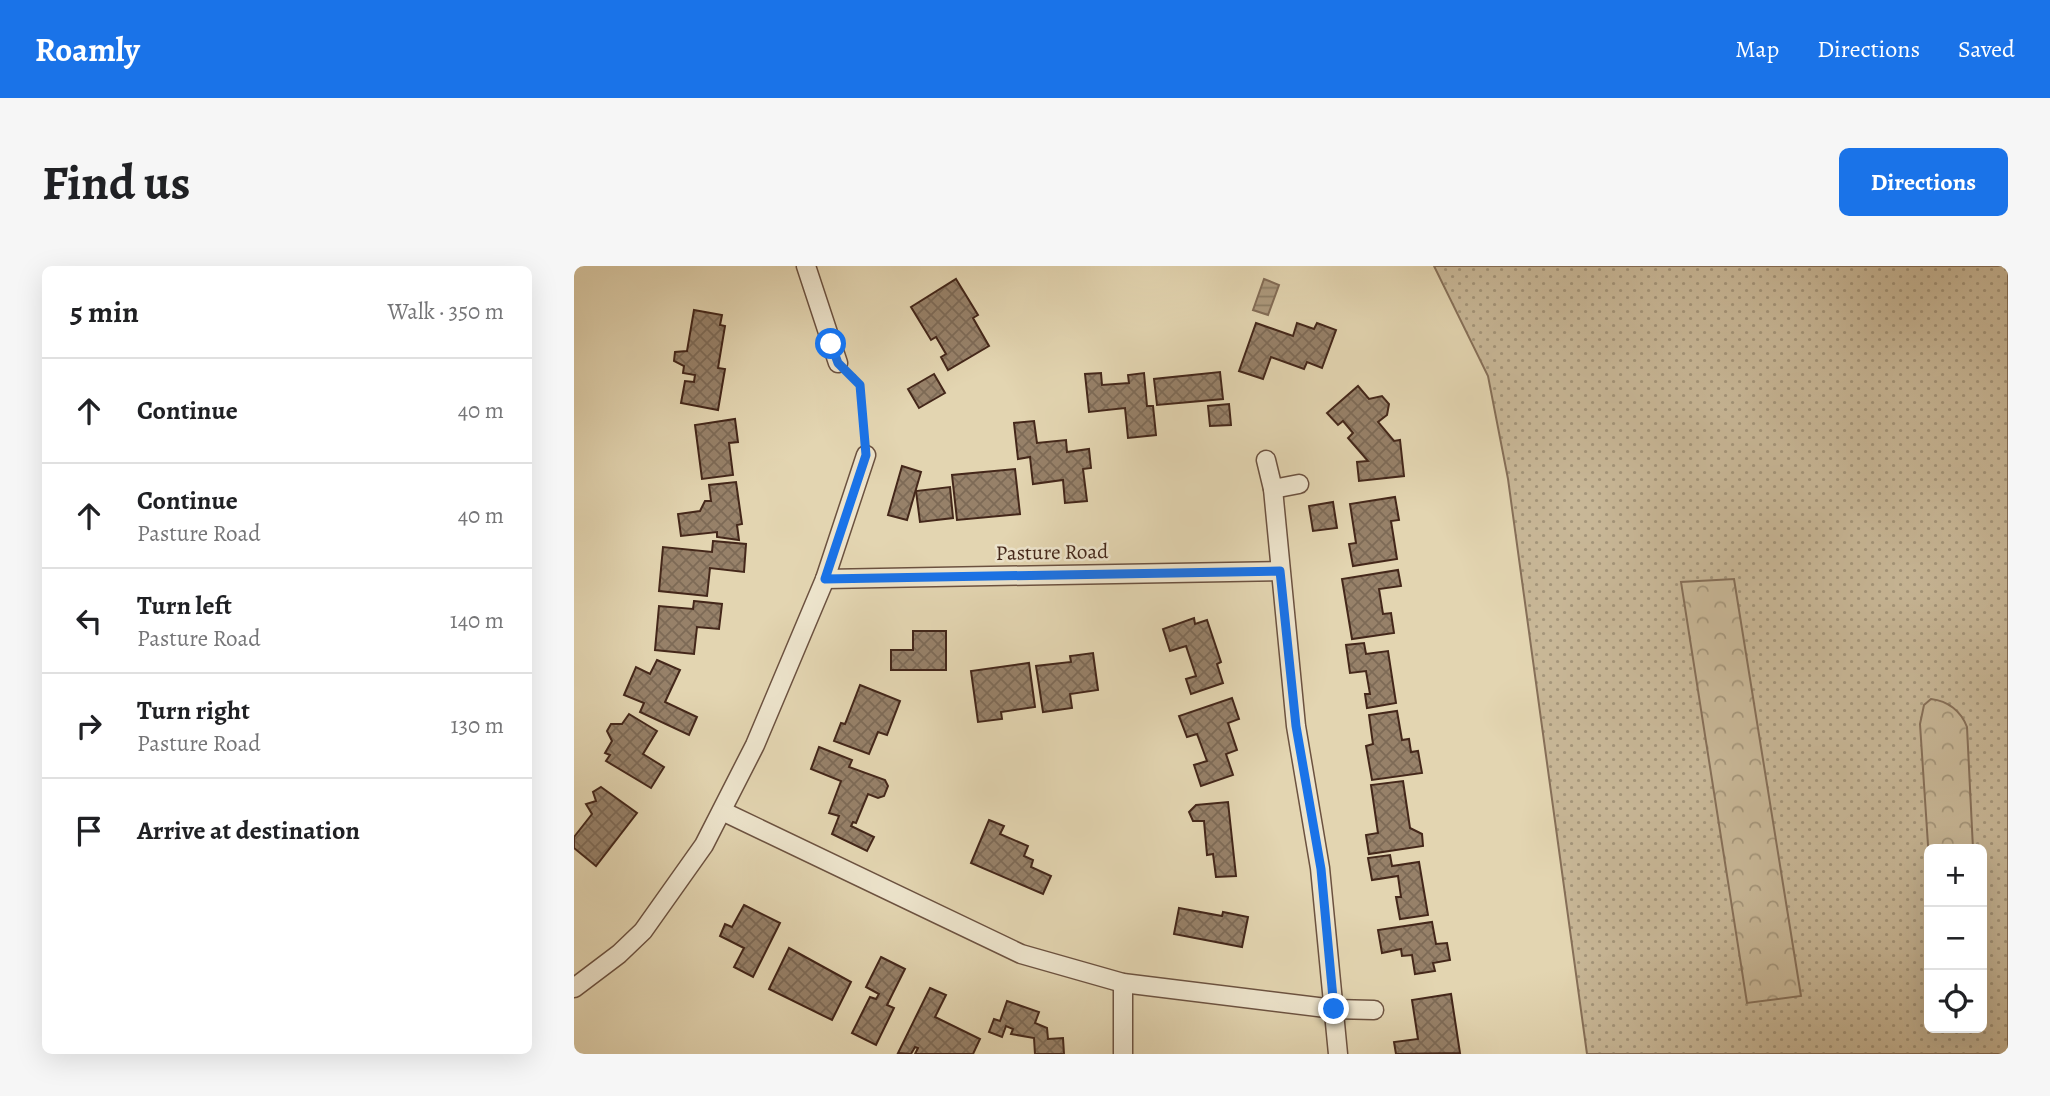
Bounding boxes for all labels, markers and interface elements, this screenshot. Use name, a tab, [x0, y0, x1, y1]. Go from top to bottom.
text: Roamly	[35, 27, 140, 72]
text: Map	[1735, 33, 1779, 65]
text: Directions	[1817, 33, 1920, 65]
text: Saved	[1958, 33, 2015, 65]
button: Directions	[1839, 148, 2008, 216]
text: Find us	[42, 149, 190, 216]
text: 5 min	[70, 292, 139, 332]
text: Walk · 350 m	[388, 296, 504, 327]
route start	[815, 328, 846, 359]
icon: ahead	[70, 392, 108, 430]
text: Continue	[137, 393, 238, 428]
text: 40 m	[458, 395, 504, 426]
text: Continue	[137, 483, 238, 518]
icon: ahead	[70, 497, 108, 535]
text: 40 m	[458, 500, 504, 531]
text: Pasture Road	[137, 518, 261, 549]
street label: Pasture Road	[995, 537, 1109, 567]
text: Turn left	[137, 588, 232, 623]
icon: left	[70, 602, 108, 640]
text: 140 m	[450, 605, 504, 636]
text: Pasture Road	[137, 623, 261, 654]
text: Turn right	[137, 693, 250, 728]
icon: right	[70, 707, 108, 745]
text: 130 m	[451, 710, 504, 741]
text: Pasture Road	[137, 728, 261, 759]
icon: arrive	[70, 812, 108, 850]
text: Arrive at destination	[137, 813, 360, 848]
map controls	[1924, 844, 1987, 1033]
button: +	[1924, 844, 1987, 907]
button: −	[1924, 907, 1987, 970]
button: locate	[1924, 970, 1987, 1033]
route end	[1318, 993, 1349, 1024]

